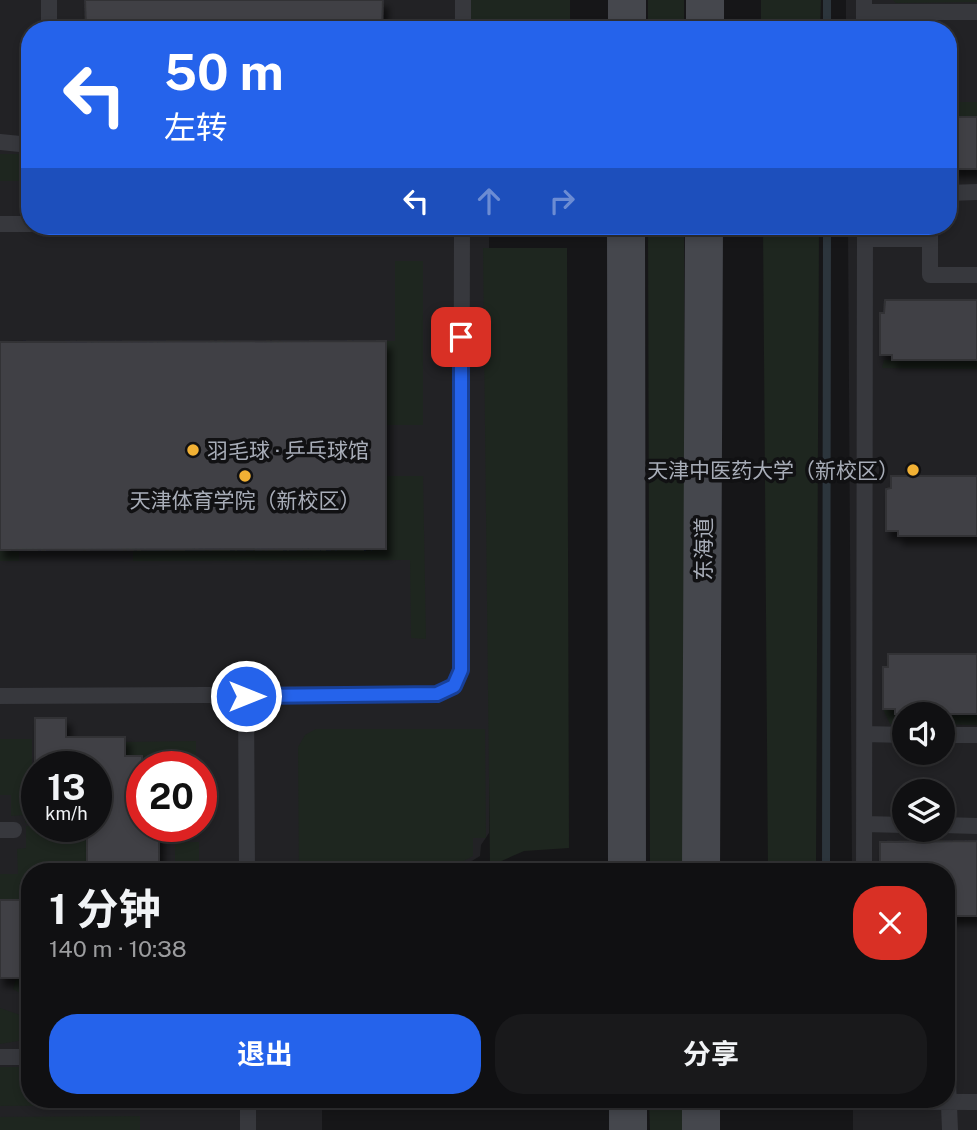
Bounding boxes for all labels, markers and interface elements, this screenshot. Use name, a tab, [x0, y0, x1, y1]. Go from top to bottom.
text: 50 m	[164, 43, 284, 101]
icon: left	[49, 49, 140, 140]
text: 左转	[164, 109, 228, 146]
icon: left	[397, 182, 435, 220]
icon: ahead	[470, 182, 508, 220]
icon: right	[543, 182, 581, 220]
pin	[431, 307, 491, 367]
icon: arrive	[442, 318, 480, 356]
place label: 羽毛球 · 乒乓球馆	[207, 438, 369, 463]
marker: 羽毛球 · 乒乓球馆	[185, 442, 201, 458]
place label: 天津中医药大学（新校区）	[647, 458, 899, 483]
marker: 天津中医药大学（新校区）	[905, 462, 921, 478]
marker: 天津体育学院（新校区）	[237, 468, 253, 484]
place label: 天津体育学院（新校区）	[130, 488, 361, 513]
street label: 东海道	[691, 518, 716, 581]
position arrow	[209, 659, 283, 733]
map controls	[892, 702, 955, 842]
button: sound	[892, 702, 955, 765]
speed limit sign: 20	[126, 751, 217, 842]
text: 13	[47, 767, 86, 808]
button: layers	[892, 779, 955, 842]
text: km/h	[45, 803, 88, 824]
text: 1 分钟	[49, 884, 160, 933]
button: close	[853, 886, 927, 960]
text: 140 m · 10:38	[49, 935, 187, 962]
button: 退出	[49, 1014, 481, 1094]
button: 分享	[495, 1014, 927, 1094]

